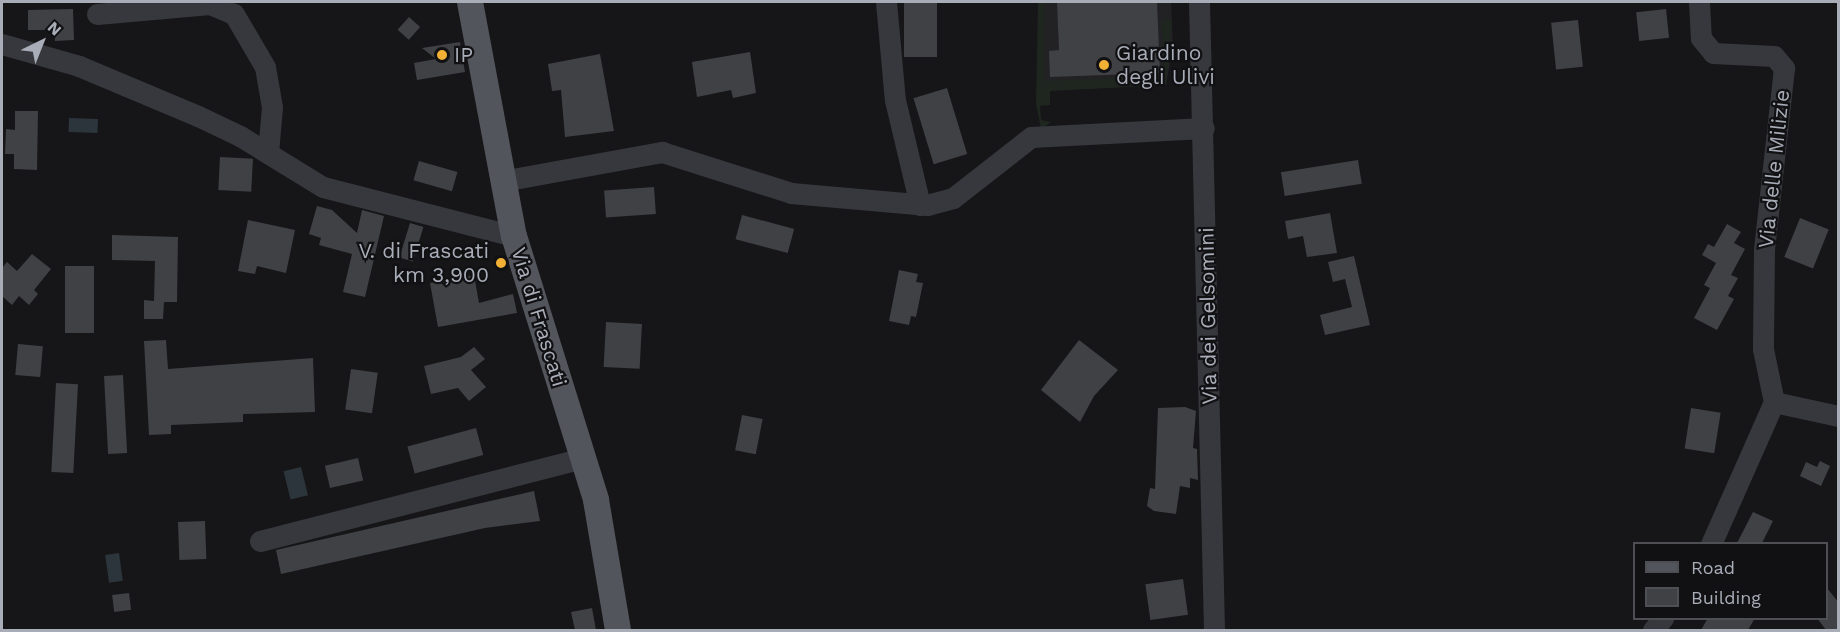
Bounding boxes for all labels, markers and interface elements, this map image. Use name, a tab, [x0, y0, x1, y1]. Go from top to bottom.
north arrow	[12, 12, 72, 72]
text: N	[44, 17, 65, 39]
place label: Giardino degli Ulivi	[1116, 40, 1215, 90]
place label: IP	[454, 42, 473, 68]
marker: IP	[435, 48, 449, 62]
marker: Giardino degli Ulivi	[1097, 58, 1111, 72]
street label: Via delle Milizie	[1753, 88, 1795, 250]
street label: Via dei Gelsomini	[1194, 227, 1222, 405]
place label: V. di Frascati km 3,900	[358, 238, 489, 288]
street label: Via di Frascati	[506, 244, 572, 390]
marker: V. di Frascati km 3,900	[494, 256, 508, 270]
legend	[1633, 542, 1828, 620]
text: Road	[1691, 557, 1735, 578]
text: Building	[1691, 587, 1761, 608]

